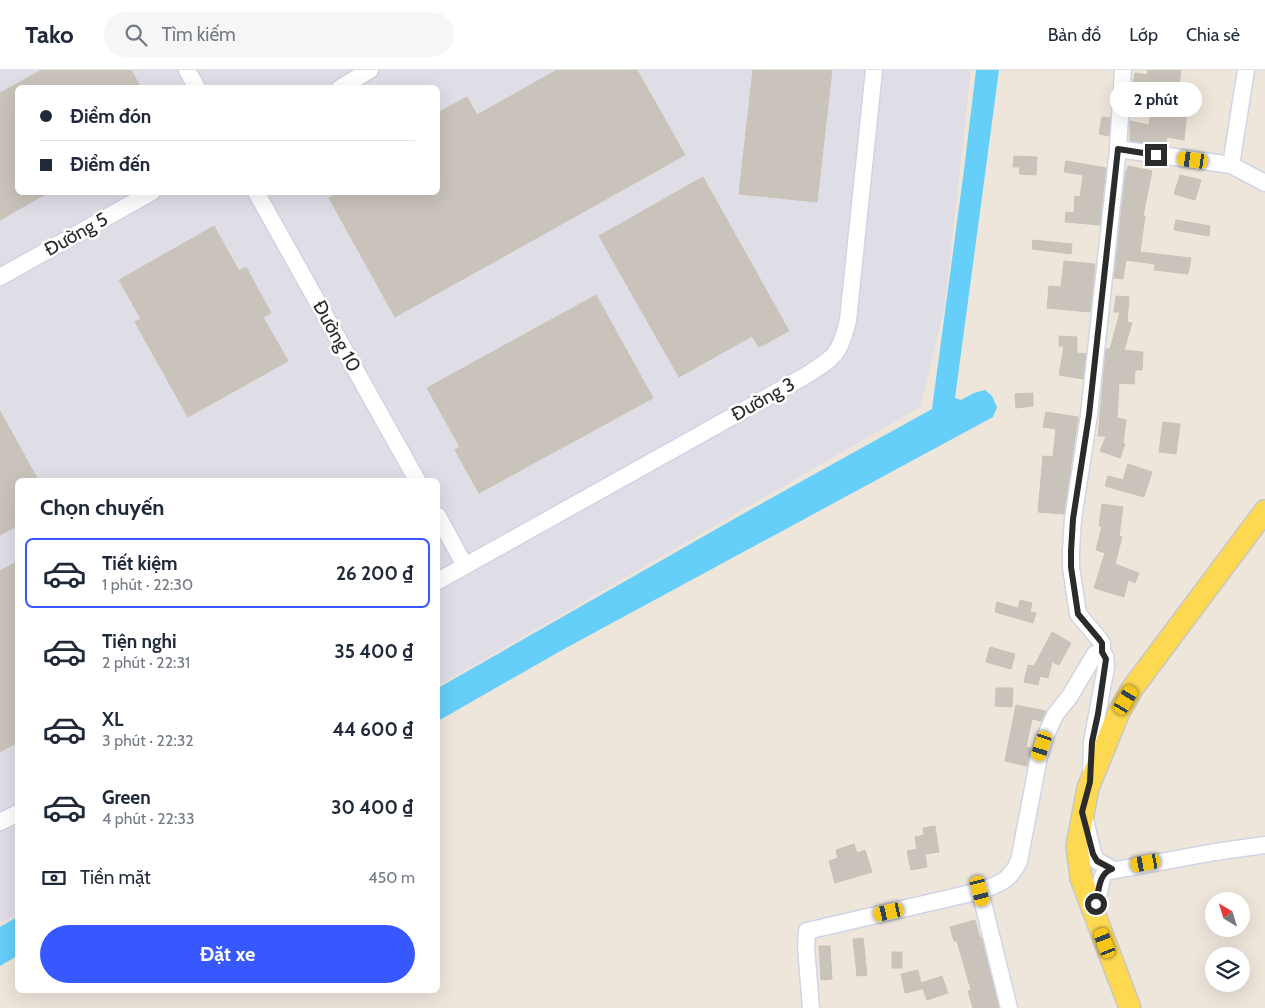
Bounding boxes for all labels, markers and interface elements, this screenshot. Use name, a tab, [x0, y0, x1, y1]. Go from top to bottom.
search box	[104, 12, 454, 57]
text: Tako	[25, 20, 74, 49]
icon: search	[122, 21, 150, 49]
text: Tìm kiếm	[162, 23, 236, 46]
text: Bản đồ	[1048, 24, 1101, 46]
text: Lớp	[1129, 24, 1158, 46]
text: Chia sẻ	[1186, 24, 1240, 46]
callout: 2 phút	[1110, 82, 1202, 118]
text: 2 phút	[1134, 90, 1178, 109]
text: Điểm đón	[70, 105, 151, 128]
route end	[1145, 144, 1167, 166]
car	[1177, 150, 1208, 170]
text: Điểm đến	[70, 153, 150, 176]
street label: Đường 5	[40, 207, 112, 261]
street label: Đường 10	[308, 296, 366, 376]
street label: Đường 3	[727, 372, 799, 426]
text: Chọn chuyến	[40, 494, 164, 521]
icon: car	[42, 551, 87, 596]
text: Tiết kiệm	[102, 552, 178, 575]
text: 26 200 ₫	[336, 562, 413, 585]
text: 1 phút · 22:30	[102, 575, 193, 594]
icon: car	[42, 629, 87, 674]
text: Tiện nghi	[102, 630, 177, 653]
text: 35 400 ₫	[335, 640, 413, 663]
text: 2 phút · 22:31	[102, 653, 190, 672]
car	[1111, 683, 1140, 717]
icon: car	[42, 707, 87, 752]
text: XL	[102, 708, 123, 731]
text: 44 600 ₫	[332, 718, 413, 741]
car	[1030, 729, 1053, 763]
text: 3 phút · 22:32	[102, 731, 194, 750]
icon: car	[42, 785, 87, 830]
text: Green	[102, 786, 151, 809]
text: 30 400 ₫	[331, 796, 413, 819]
text: 4 phút · 22:33	[102, 809, 195, 828]
car	[1129, 853, 1162, 873]
icon: cash	[40, 864, 68, 892]
text: Tiền mặt	[80, 866, 151, 889]
text: 450 m	[368, 868, 415, 887]
car	[969, 875, 990, 907]
north arrow	[1205, 892, 1250, 938]
map controls	[1205, 892, 1250, 992]
route start	[1085, 893, 1107, 915]
car	[872, 901, 905, 923]
button: Đặt xe	[40, 925, 415, 983]
car	[1092, 926, 1117, 960]
button: layers	[1205, 947, 1250, 992]

